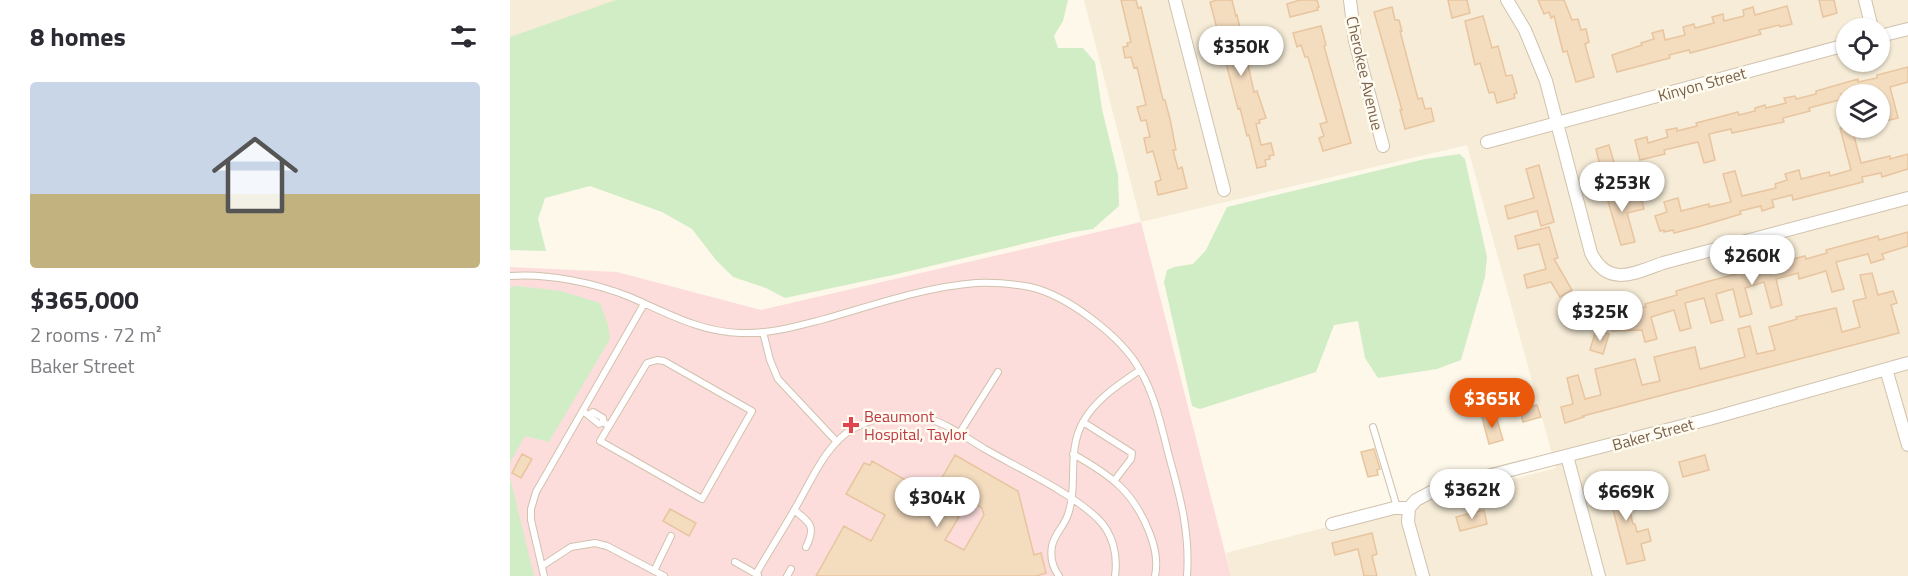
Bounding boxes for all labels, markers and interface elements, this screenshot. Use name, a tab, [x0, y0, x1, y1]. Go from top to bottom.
street label: Cherokee Avenue	[1340, 14, 1390, 132]
text: 8 homes	[30, 17, 126, 56]
map controls	[1836, 18, 1890, 138]
button: locate	[1836, 18, 1890, 72]
icon: filters	[447, 20, 480, 53]
pin: $350K	[1199, 26, 1283, 77]
text: $350K	[1213, 30, 1269, 61]
street label: Kinyon Street	[1655, 61, 1749, 107]
button: layers	[1836, 84, 1890, 138]
icon: home	[201, 121, 309, 229]
pin: $253K	[1580, 162, 1664, 213]
text: $253K	[1594, 166, 1650, 197]
pin: $260K	[1710, 235, 1794, 286]
text: $260K	[1724, 239, 1780, 270]
text: $365,000	[30, 280, 139, 319]
pin: $325K	[1558, 291, 1642, 342]
text: $325K	[1572, 295, 1628, 326]
text: 2 rooms · 72 m²	[30, 319, 162, 350]
text: Baker Street	[30, 350, 135, 381]
pin: $365K	[1450, 378, 1534, 429]
text: $365K	[1464, 382, 1520, 413]
place label: Beaumont Hospital, Taylor	[864, 404, 968, 446]
street label: Baker Street	[1609, 411, 1697, 456]
marker: Beaumont Hospital, Taylor	[842, 416, 860, 434]
pin: $362K	[1430, 469, 1514, 520]
pin: $669K	[1584, 471, 1668, 522]
text: $362K	[1444, 473, 1500, 504]
text: $669K	[1598, 475, 1654, 506]
pin: $304K	[895, 477, 979, 528]
text: $304K	[909, 481, 965, 512]

